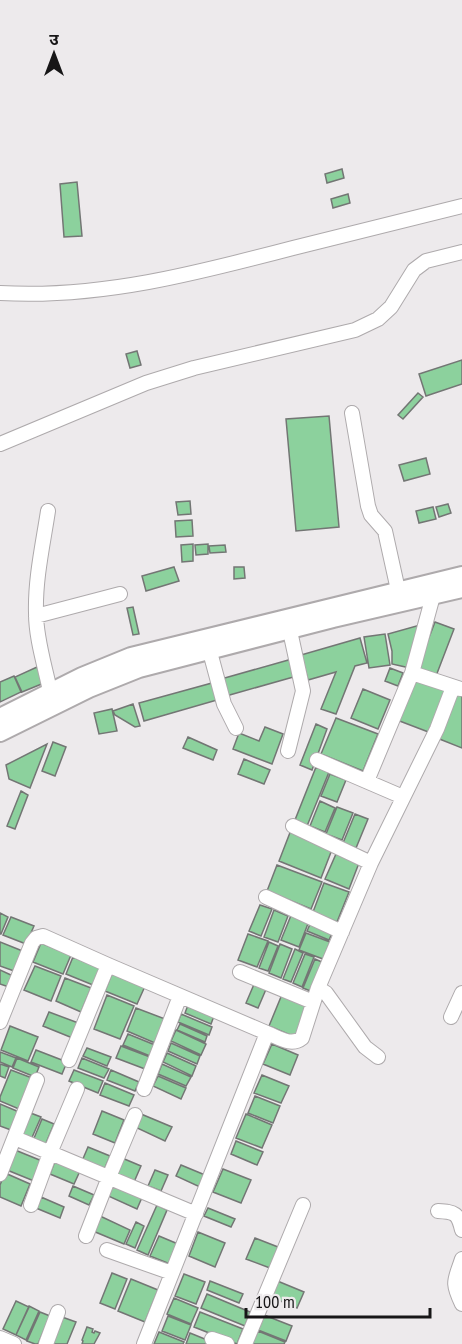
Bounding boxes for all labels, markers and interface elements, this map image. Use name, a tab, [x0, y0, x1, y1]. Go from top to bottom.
north arrow	[24, 24, 84, 84]
text: उ	[49, 29, 59, 49]
scale bar	[246, 1281, 430, 1319]
text: 100 m	[255, 1290, 295, 1313]

